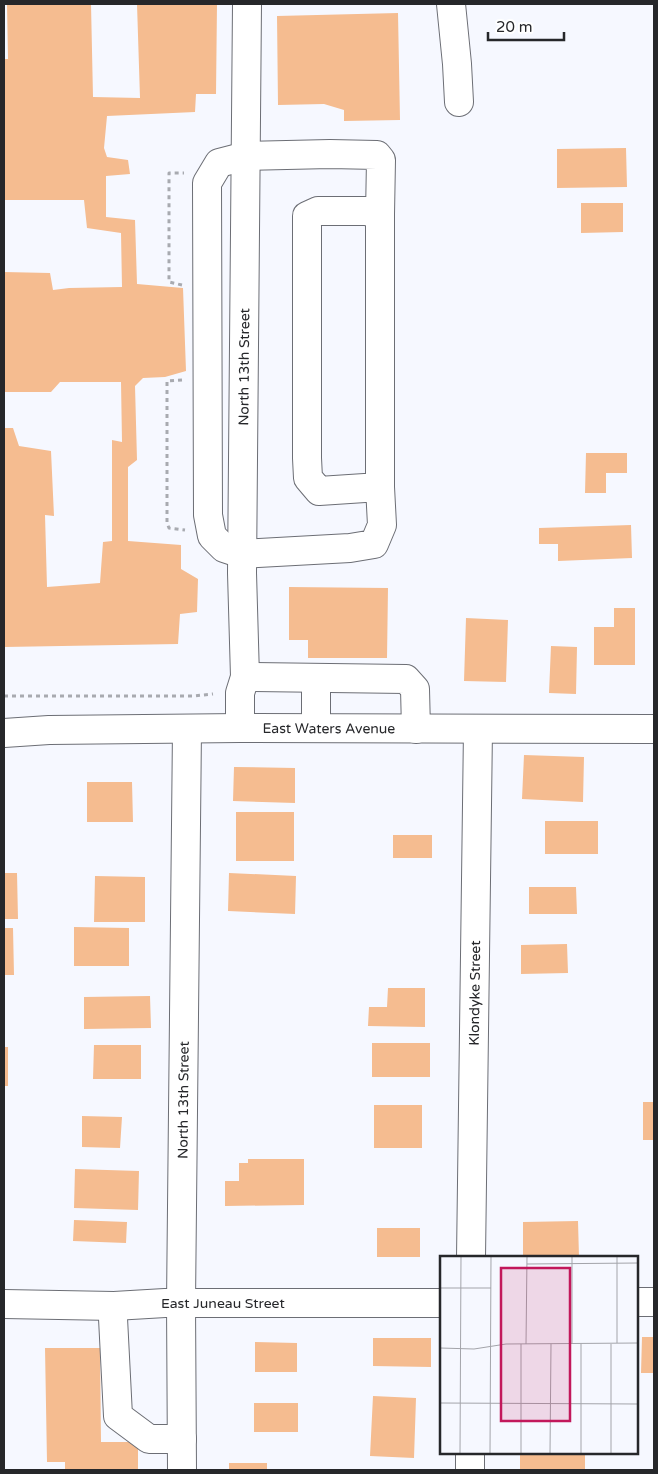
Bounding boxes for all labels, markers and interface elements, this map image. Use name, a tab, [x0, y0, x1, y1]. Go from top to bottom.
scale bar	[488, 10, 564, 42]
text: 20 m	[496, 18, 533, 36]
street label: North 13th Street	[235, 307, 253, 426]
street label: East Waters Avenue	[262, 720, 395, 737]
street label: Klondyke Street	[465, 940, 484, 1046]
street label: North 13th Street	[174, 1040, 192, 1159]
inset map	[440, 1256, 638, 1454]
street label: East Juneau Street	[161, 1295, 286, 1312]

